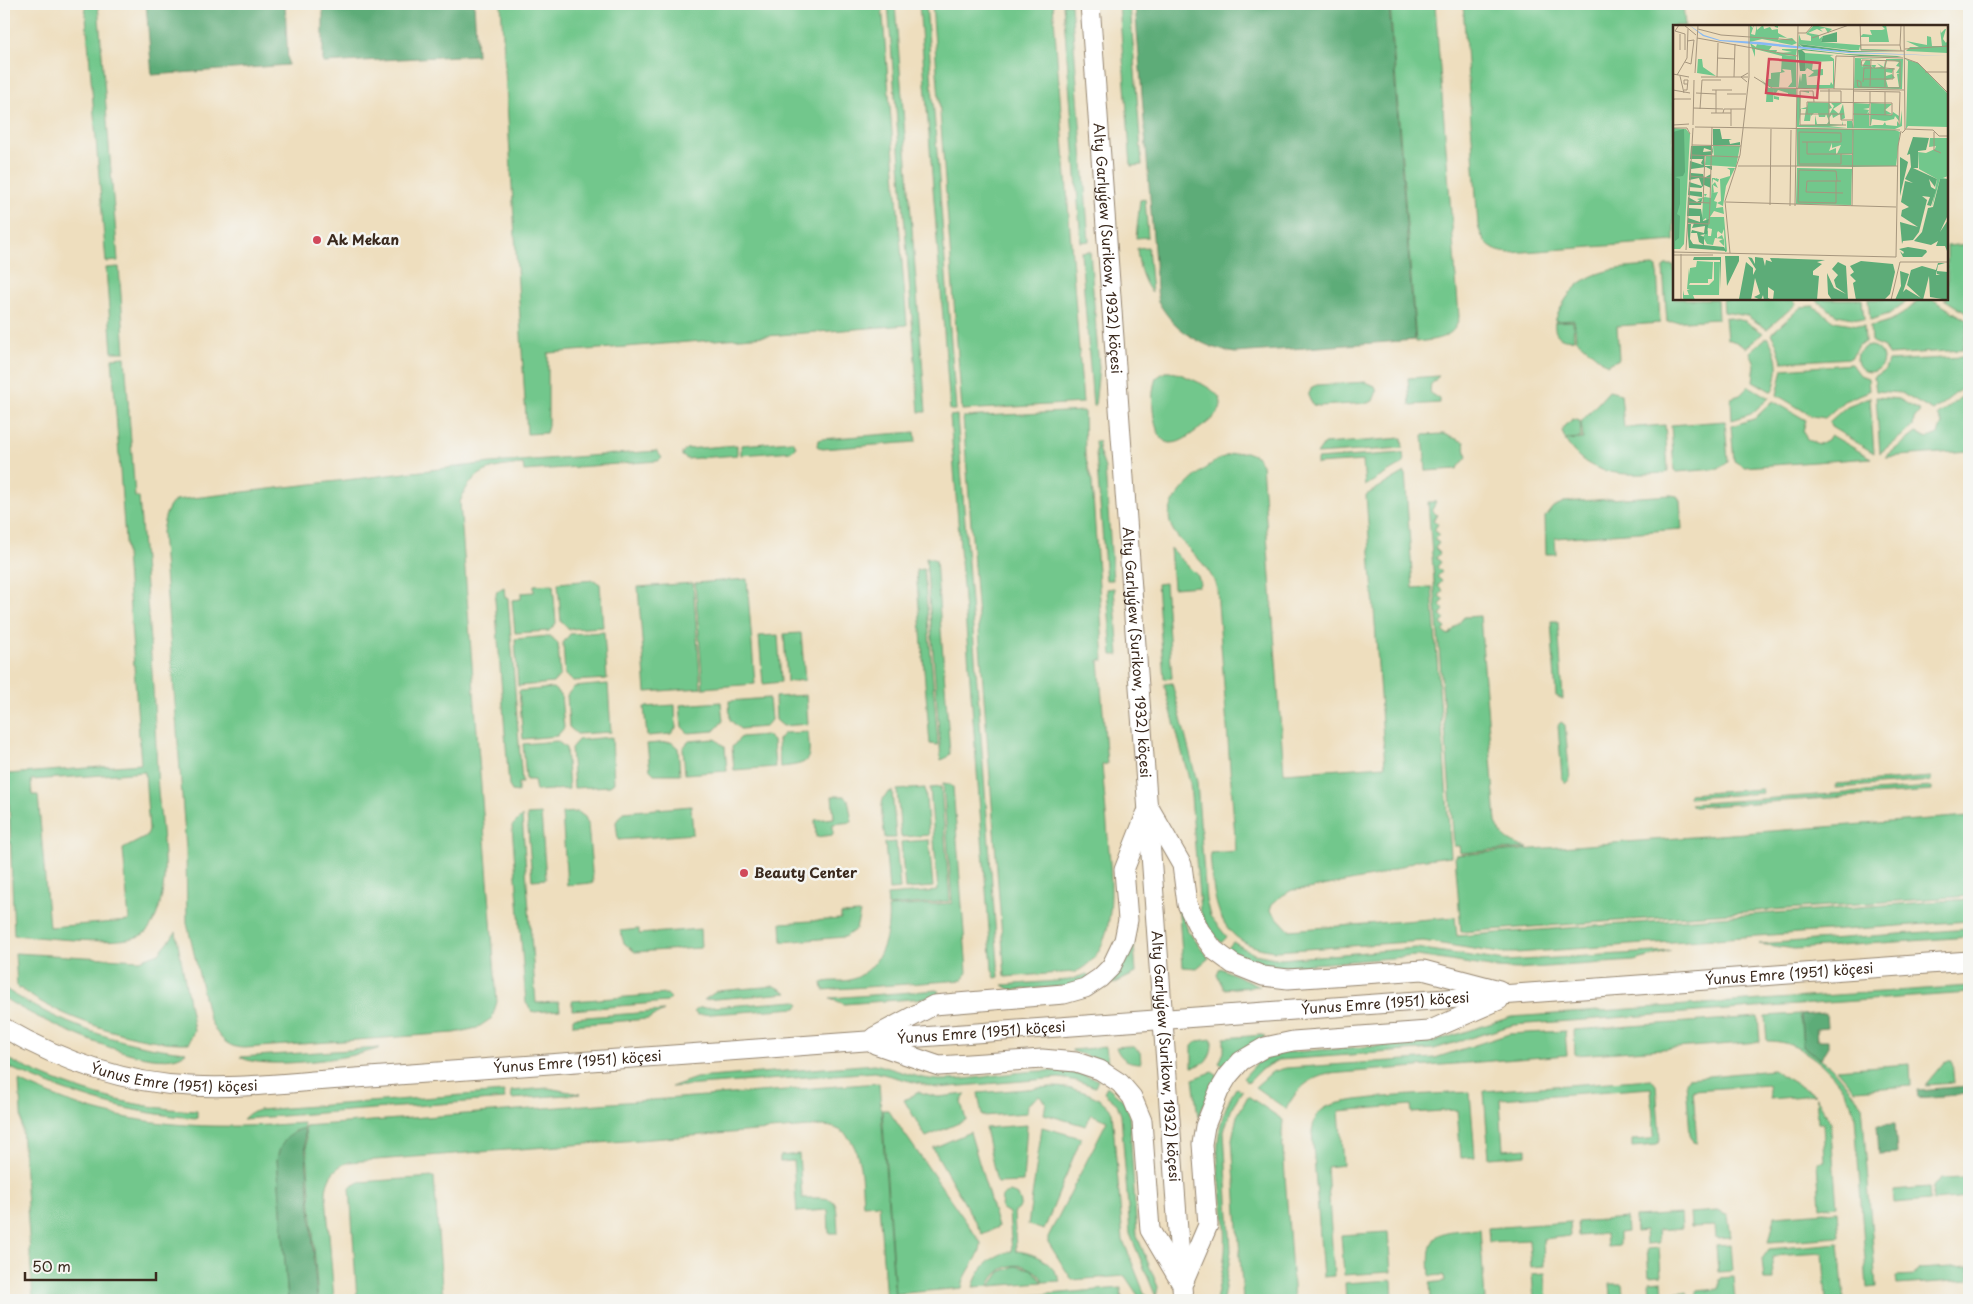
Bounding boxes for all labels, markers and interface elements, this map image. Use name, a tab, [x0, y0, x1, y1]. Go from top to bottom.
inset map	[1673, 25, 1948, 300]
street label: Alty Garlyýew (Surikow, 1932) köçesi	[1089, 122, 1128, 375]
place label: Ak Mekan	[327, 229, 399, 250]
marker: Ak Mekan	[311, 234, 323, 246]
street label: Alty Garlyýew (Surikow, 1932) köçesi	[1118, 526, 1157, 779]
place label: Beauty Center	[754, 862, 858, 883]
marker: Beauty Center	[738, 867, 750, 879]
street label: Alty Garlyýew (Surikow, 1932) köçesi	[1147, 930, 1185, 1183]
street label: Ýunus Emre (1951) köçesi	[1704, 957, 1874, 990]
street label: Ýunus Emre (1951) köçesi	[1300, 986, 1470, 1019]
street label: Ýunus Emre (1951) köçesi	[896, 1016, 1066, 1049]
street label: Ýunus Emre (1951) köçesi	[492, 1045, 662, 1078]
street label: Ýunus Emre (1951) köçesi	[88, 1057, 258, 1097]
scale bar	[25, 1249, 156, 1281]
text: 50 m	[32, 1254, 71, 1277]

